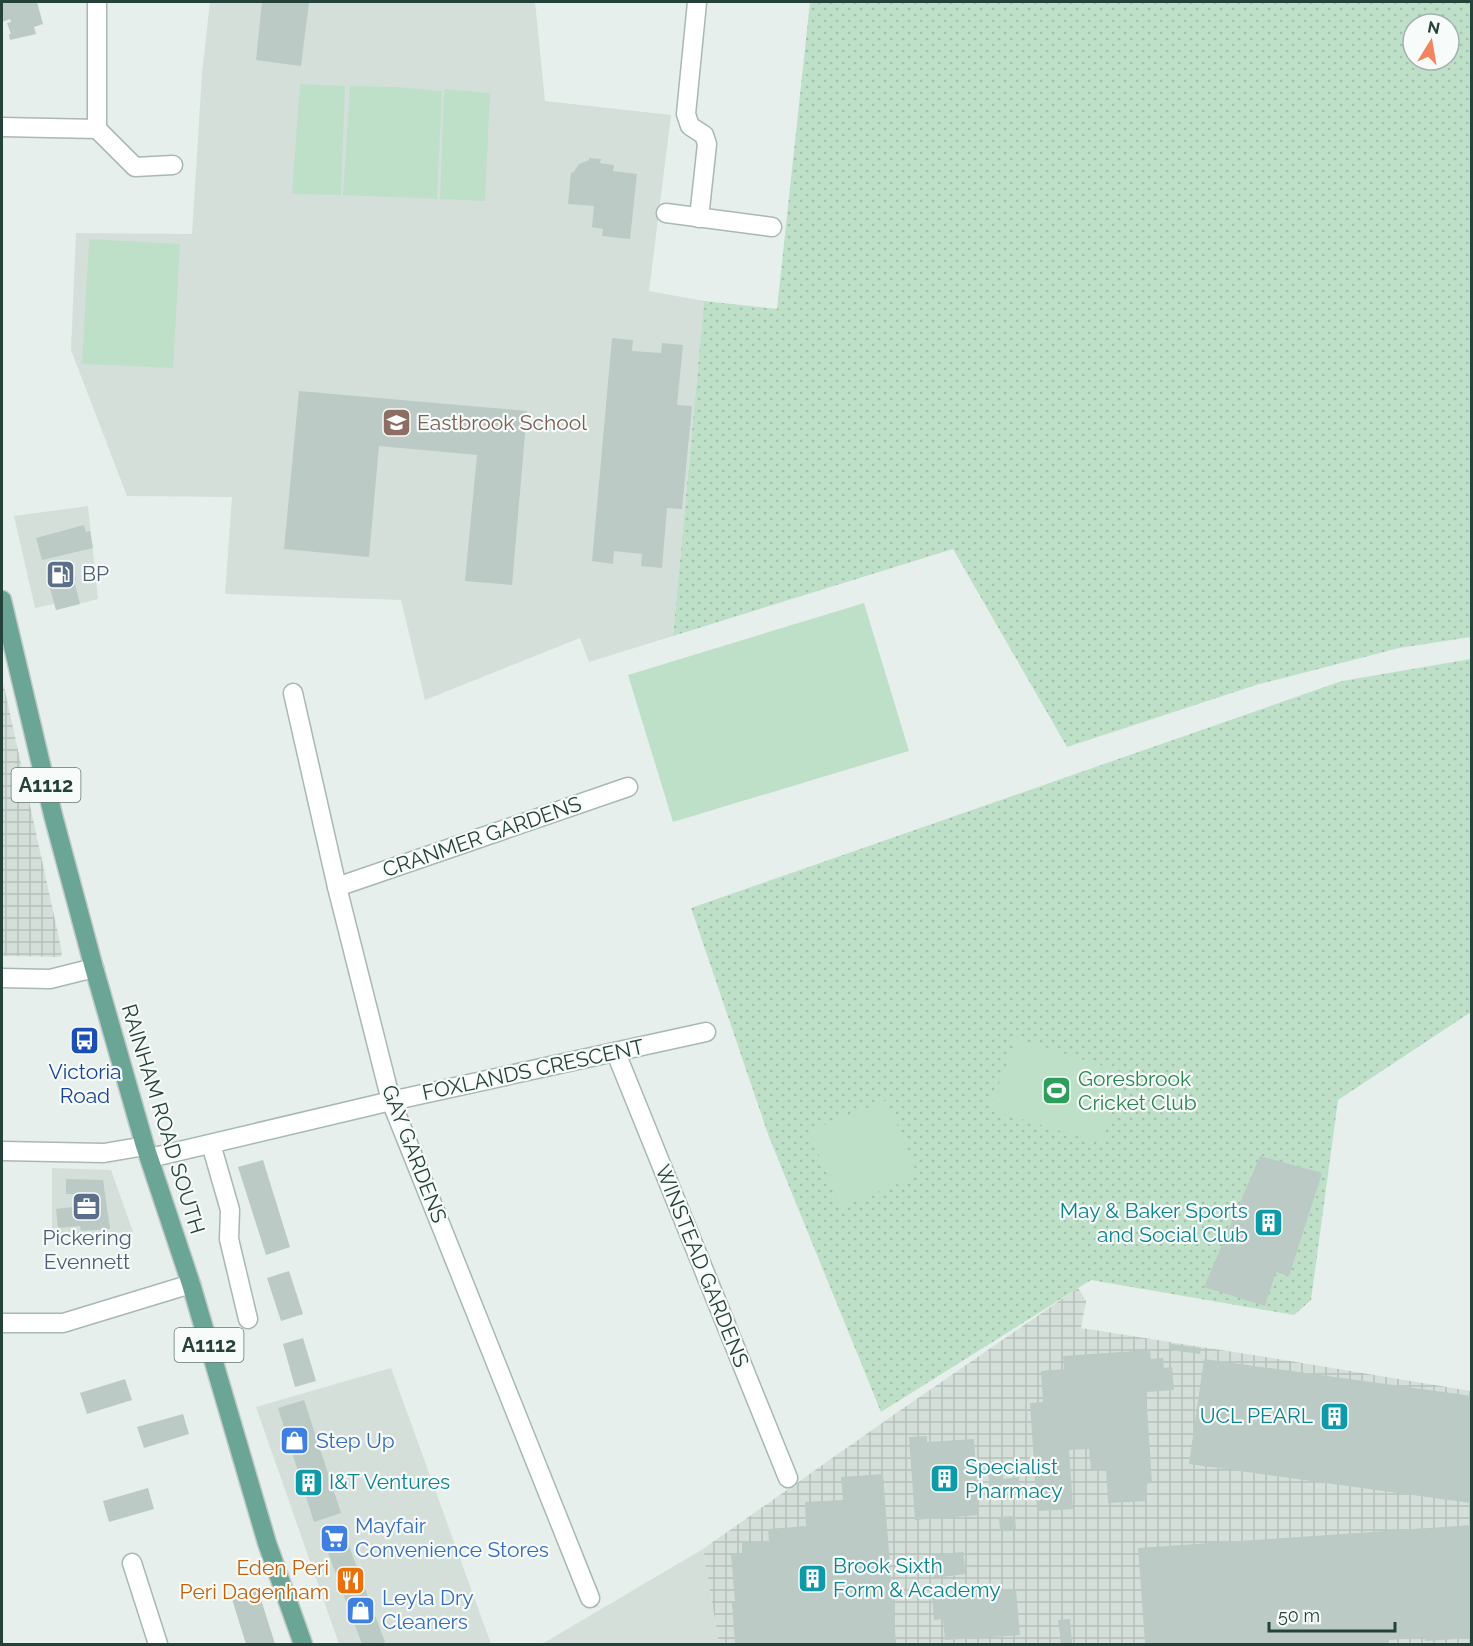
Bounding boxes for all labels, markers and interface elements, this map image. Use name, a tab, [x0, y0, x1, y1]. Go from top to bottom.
north arrow	[1401, 12, 1461, 72]
text: N	[1426, 17, 1442, 38]
school or university icon: Eastbrook School	[380, 407, 412, 439]
place label: Eastbrook School	[417, 410, 587, 435]
fuel station icon: BP	[45, 558, 77, 590]
place label: BP	[82, 561, 109, 586]
road number: A1112	[12, 768, 80, 802]
street label: CRANMER GARDENS	[379, 791, 585, 882]
street label: RAINHAM ROAD SOUTH	[117, 1001, 210, 1237]
bus stop icon: Victoria Road	[69, 1025, 101, 1057]
street label: FOXLANDS CRESCENT	[420, 1034, 646, 1105]
place label: Victoria Road	[48, 1059, 122, 1108]
place label: Goresbrook Cricket Club	[1078, 1066, 1197, 1115]
sports icon: Goresbrook Cricket Club	[1041, 1075, 1073, 1107]
street label: GAY GARDENS	[377, 1081, 452, 1226]
street label: WINSTEAD GARDENS	[650, 1161, 755, 1371]
office icon: Pickering Evennett	[71, 1191, 103, 1223]
place label: May & Baker Sports and Social Club	[1060, 1198, 1248, 1247]
building icon: May & Baker Sports and Social Club	[1253, 1207, 1285, 1239]
place label: Pickering Evennett	[42, 1225, 132, 1274]
road number: A1112	[174, 1328, 244, 1362]
building icon: UCL PEARL	[1318, 1400, 1350, 1432]
place label: UCL PEARL	[1200, 1403, 1313, 1428]
shop icon: Step Up	[279, 1425, 311, 1457]
place label: Step Up	[316, 1428, 395, 1453]
place label: Specialist Pharmacy	[965, 1454, 1063, 1503]
building icon: Specialist Pharmacy	[928, 1463, 960, 1495]
building icon: I&T Ventures	[292, 1466, 324, 1498]
place label: I&T Ventures	[329, 1469, 450, 1494]
place label: Mayfair Convenience Stores	[355, 1513, 549, 1562]
supermarket icon: Mayfair Convenience Stores	[318, 1522, 350, 1554]
place label: Brook Sixth Form & Academy	[833, 1553, 1001, 1602]
place label: Eden Peri Peri Dagenham	[180, 1555, 329, 1604]
building icon: Brook Sixth Form & Academy	[796, 1562, 828, 1594]
restaurant icon: Eden Peri Peri Dagenham	[334, 1564, 366, 1596]
place label: Leyla Dry Cleaners	[382, 1585, 474, 1634]
shop icon: Leyla Dry Cleaners	[345, 1594, 377, 1626]
scale bar	[1269, 1595, 1395, 1633]
text: 50 m	[1278, 1605, 1320, 1626]

